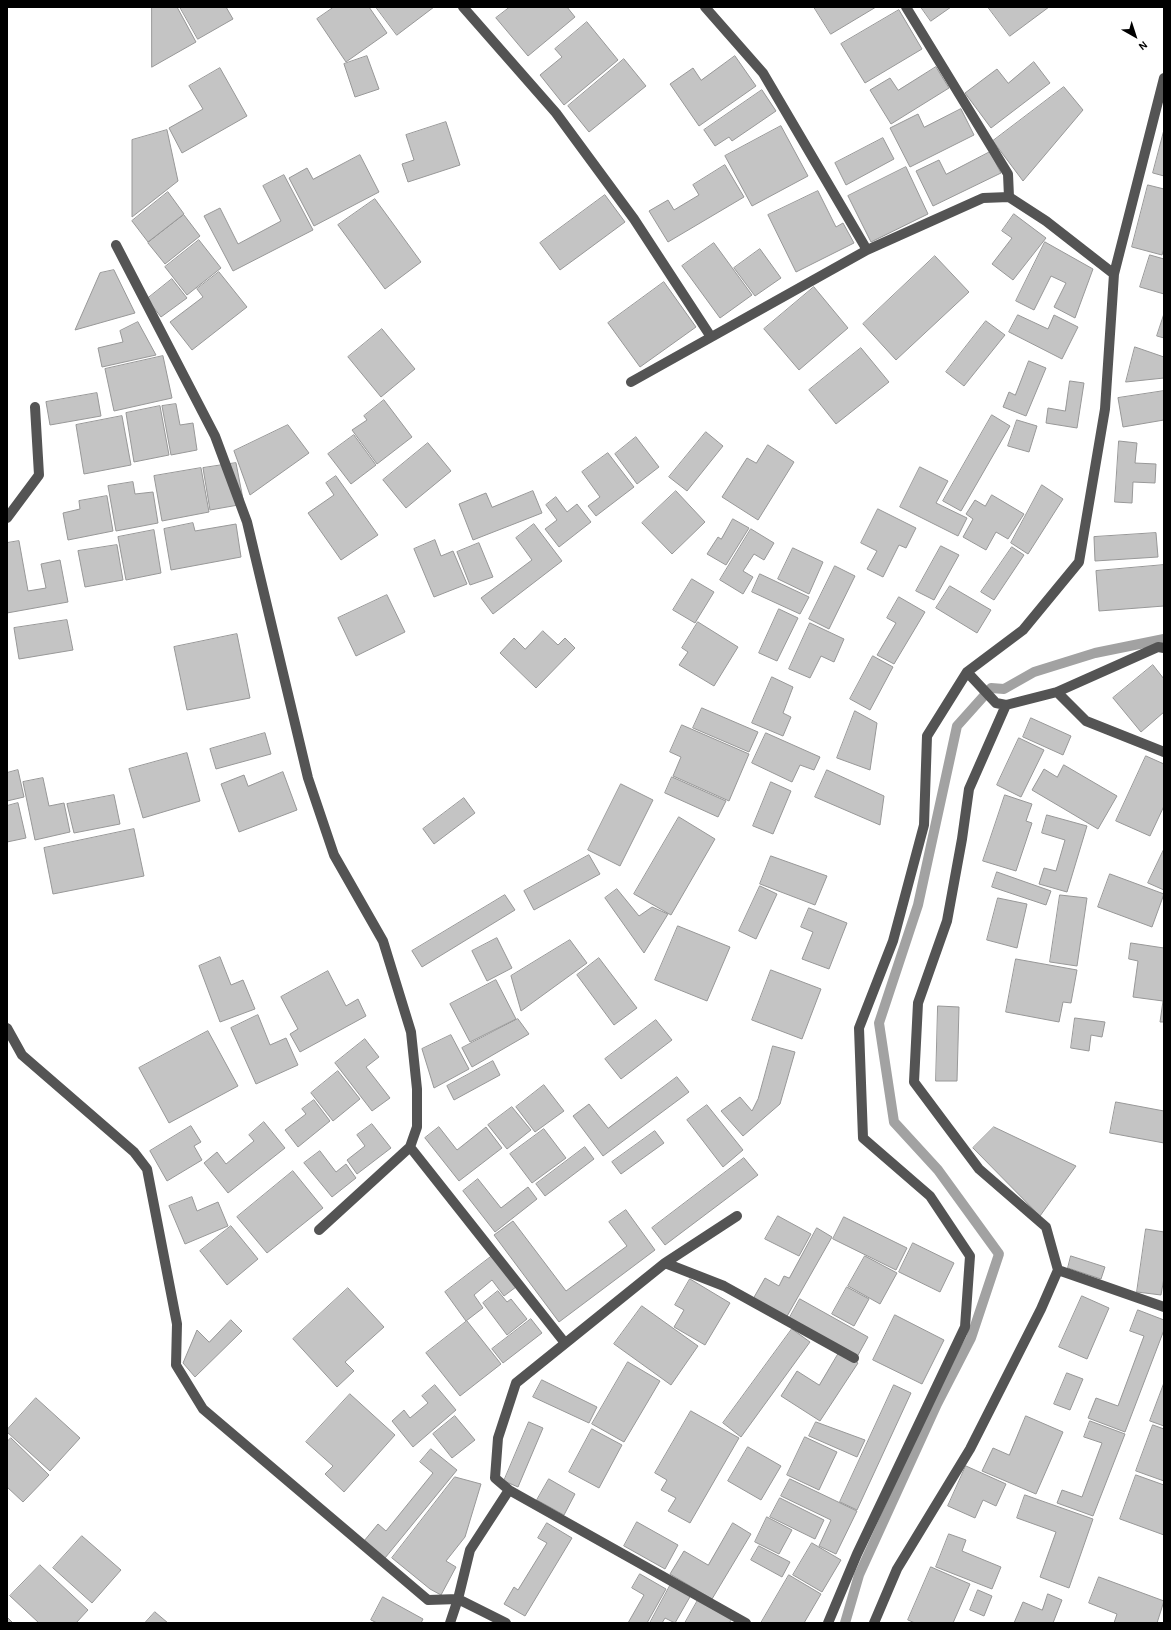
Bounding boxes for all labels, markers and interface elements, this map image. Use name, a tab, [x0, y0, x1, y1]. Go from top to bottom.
north arrow	[1115, 16, 1155, 56]
text: N	[1136, 39, 1149, 52]

